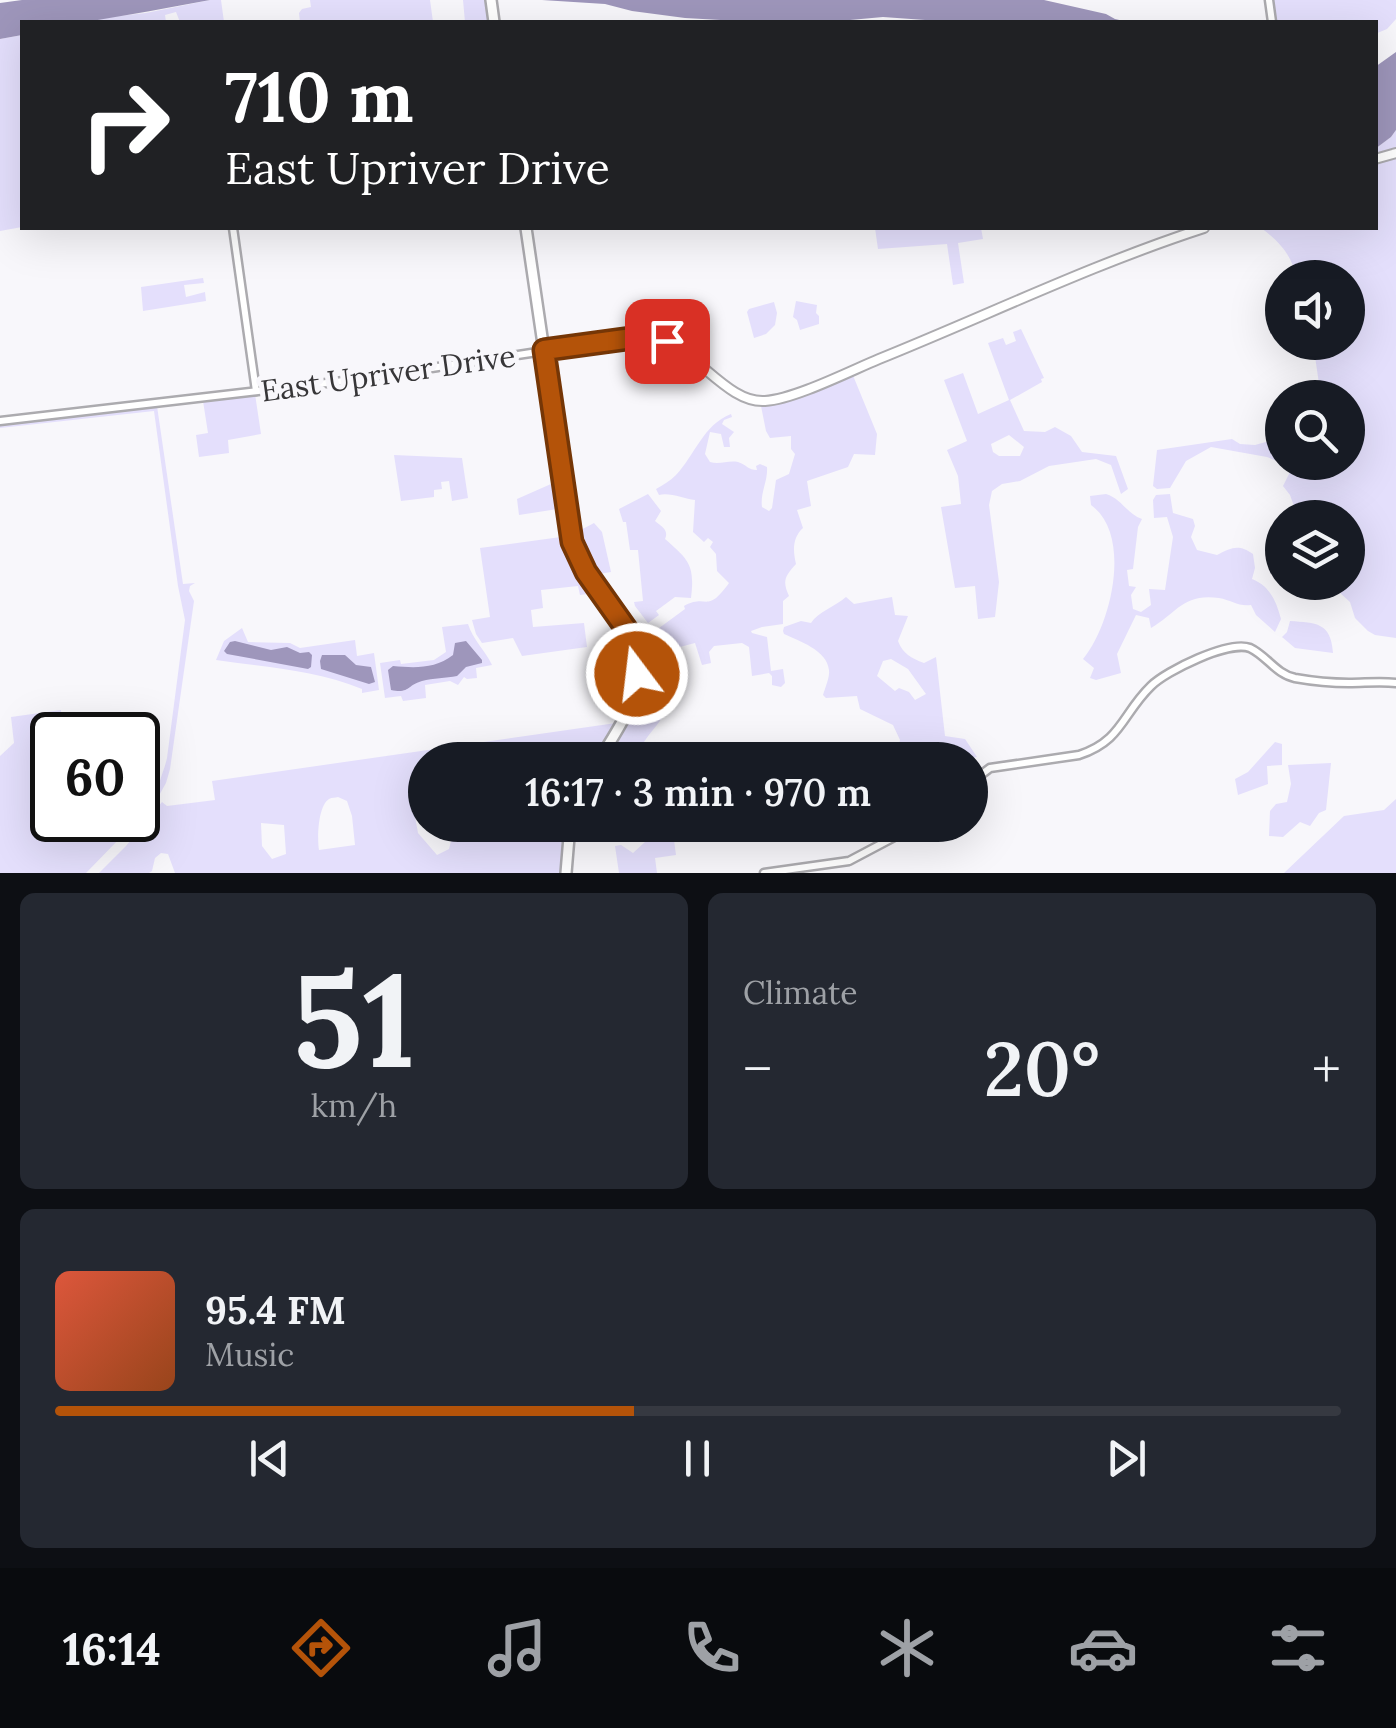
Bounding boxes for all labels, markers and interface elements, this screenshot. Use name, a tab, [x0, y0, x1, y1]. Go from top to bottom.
text: 710 m	[225, 52, 414, 141]
icon: right	[60, 60, 190, 190]
text: East Upriver Drive	[225, 139, 610, 196]
map controls	[1265, 260, 1365, 600]
button: sound	[1265, 260, 1365, 360]
pin	[625, 299, 710, 384]
icon: arrive	[640, 314, 695, 369]
street label: East Upriver Drive	[258, 336, 518, 410]
button: search	[1265, 380, 1365, 480]
button: layers	[1265, 500, 1365, 600]
position arrow	[585, 622, 689, 726]
speed limit sign: 60	[30, 712, 160, 842]
text: 16:17 · 3 min · 970 m	[525, 768, 871, 816]
text: 51	[293, 936, 415, 1103]
text: Climate	[743, 972, 858, 1013]
text: 20°	[984, 1021, 1100, 1117]
text: −	[743, 1034, 772, 1104]
text: +	[1312, 1034, 1341, 1104]
text: km/h	[311, 1085, 397, 1126]
text: 95.4 FM	[205, 1286, 346, 1334]
text: Music	[205, 1334, 294, 1375]
icon: previous	[242, 1431, 297, 1486]
icon: pause	[670, 1431, 725, 1486]
icon: next	[1099, 1431, 1154, 1486]
icon: directions	[286, 1613, 356, 1683]
icon: music	[482, 1613, 552, 1683]
icon: phone	[677, 1613, 747, 1683]
icon: climate	[872, 1613, 942, 1683]
icon: car	[1068, 1613, 1138, 1683]
icon: filters	[1263, 1613, 1333, 1683]
text: 16:14	[63, 1620, 161, 1677]

